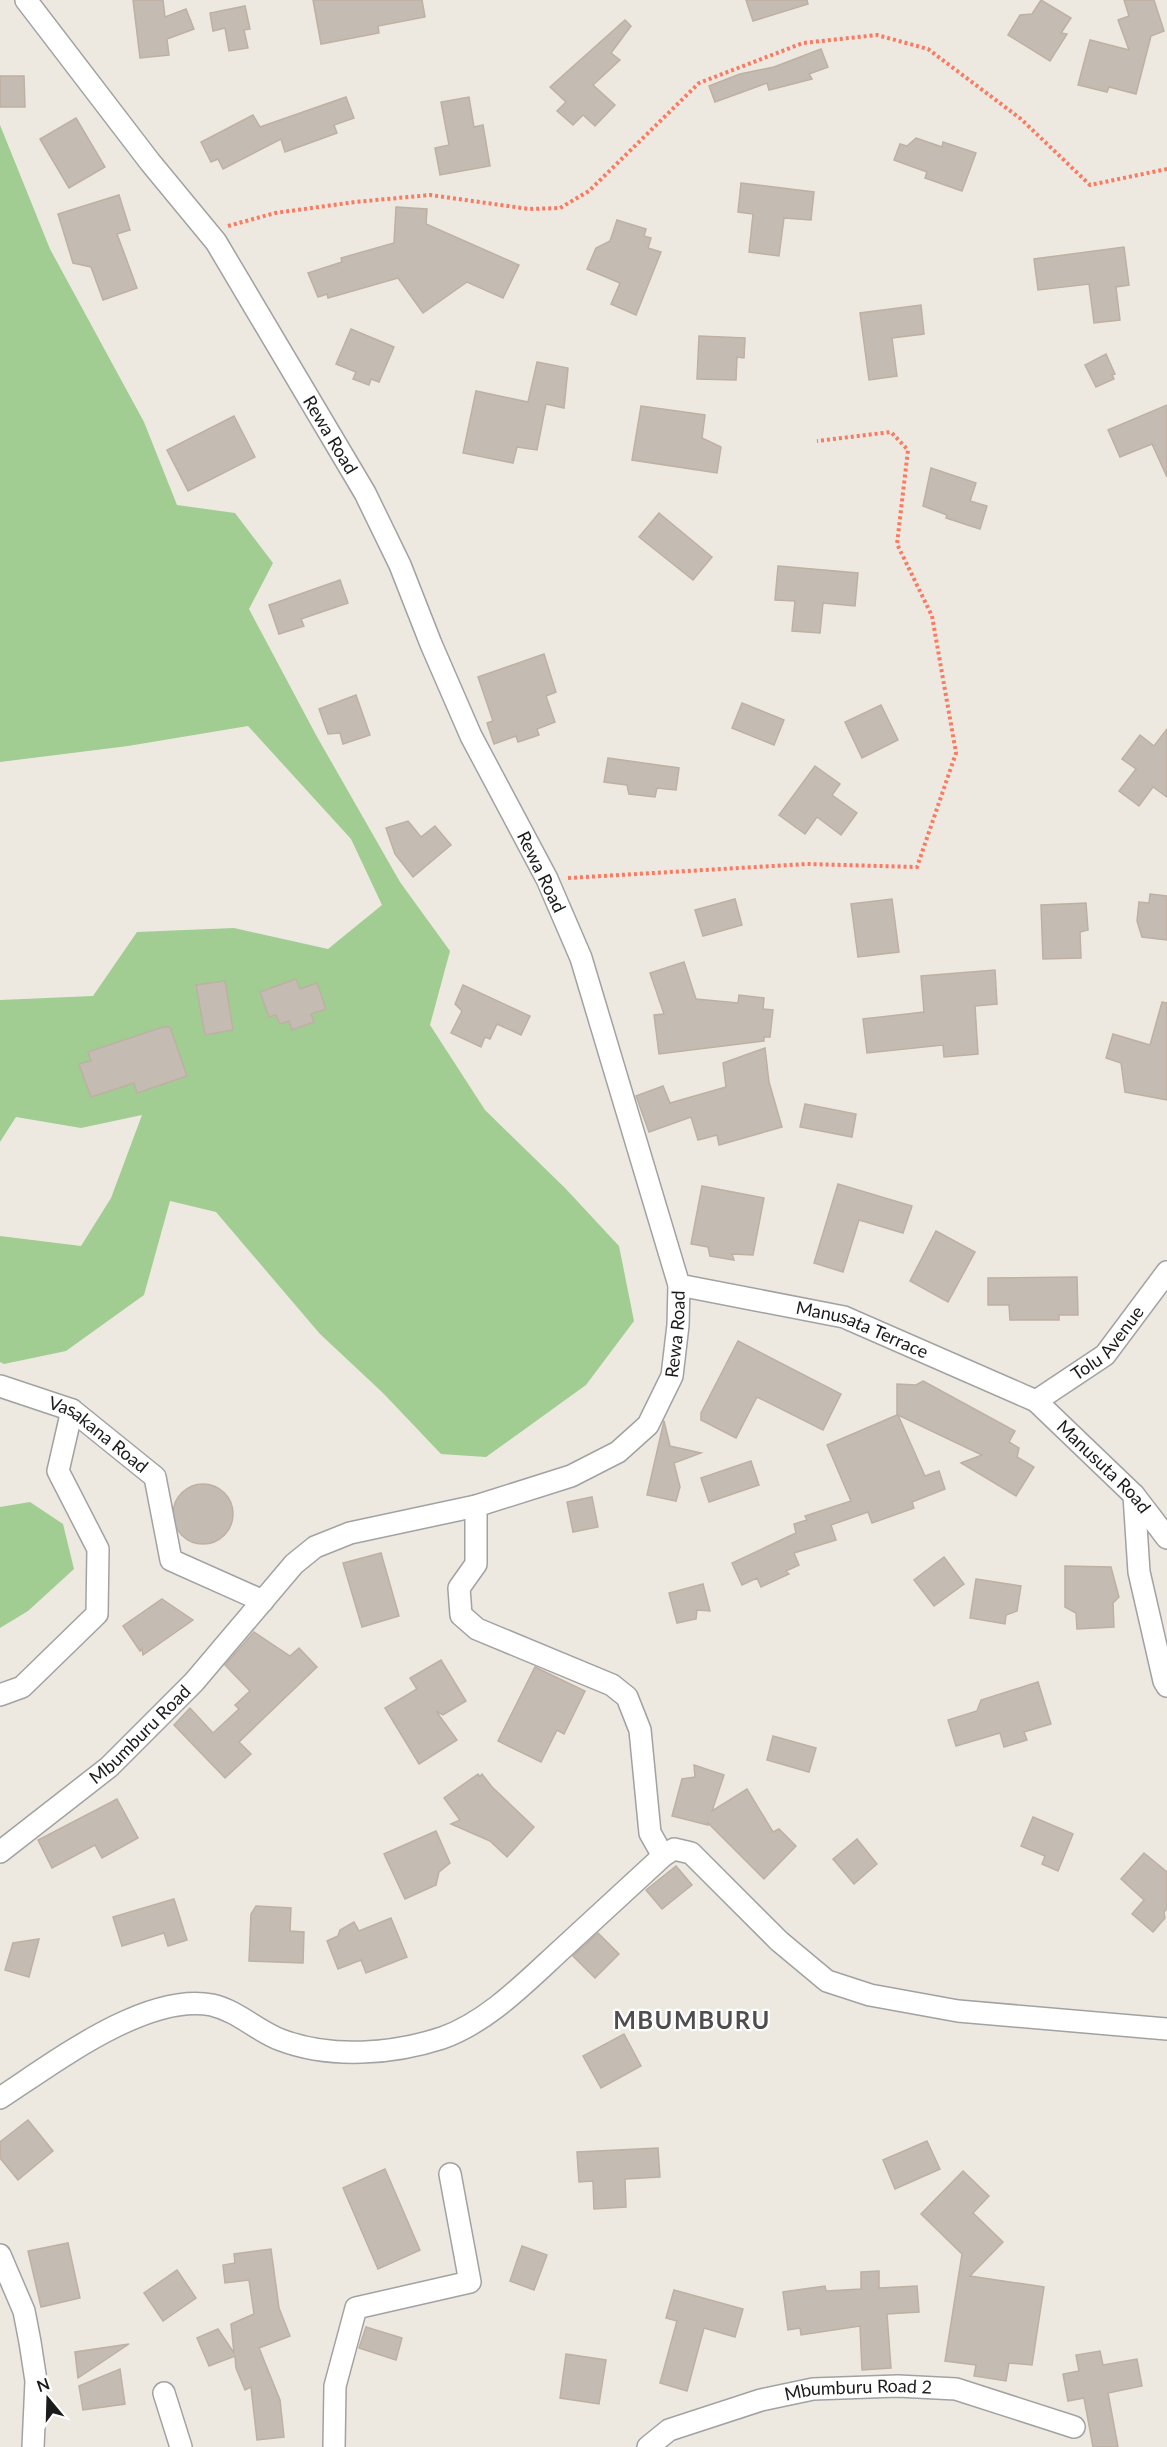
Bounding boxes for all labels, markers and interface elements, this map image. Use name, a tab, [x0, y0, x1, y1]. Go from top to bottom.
street label: Rewa Road	[299, 391, 363, 478]
street label: Rewa Road	[513, 827, 571, 916]
street label: Rewa Road	[660, 1290, 689, 1379]
street label: Manusata Terrace	[794, 1296, 932, 1362]
street label: Tolu Avenue	[1067, 1301, 1148, 1385]
street label: Vasakana Road	[46, 1391, 153, 1477]
street label: Manusuta Road	[1053, 1415, 1156, 1517]
street label: Mbumburu Road	[85, 1680, 195, 1788]
district label: MBUMBURU	[613, 2005, 771, 2034]
north arrow	[18, 2369, 78, 2429]
text: N	[34, 2373, 52, 2395]
street label: Mbumburu Road 2	[782, 2374, 933, 2405]

